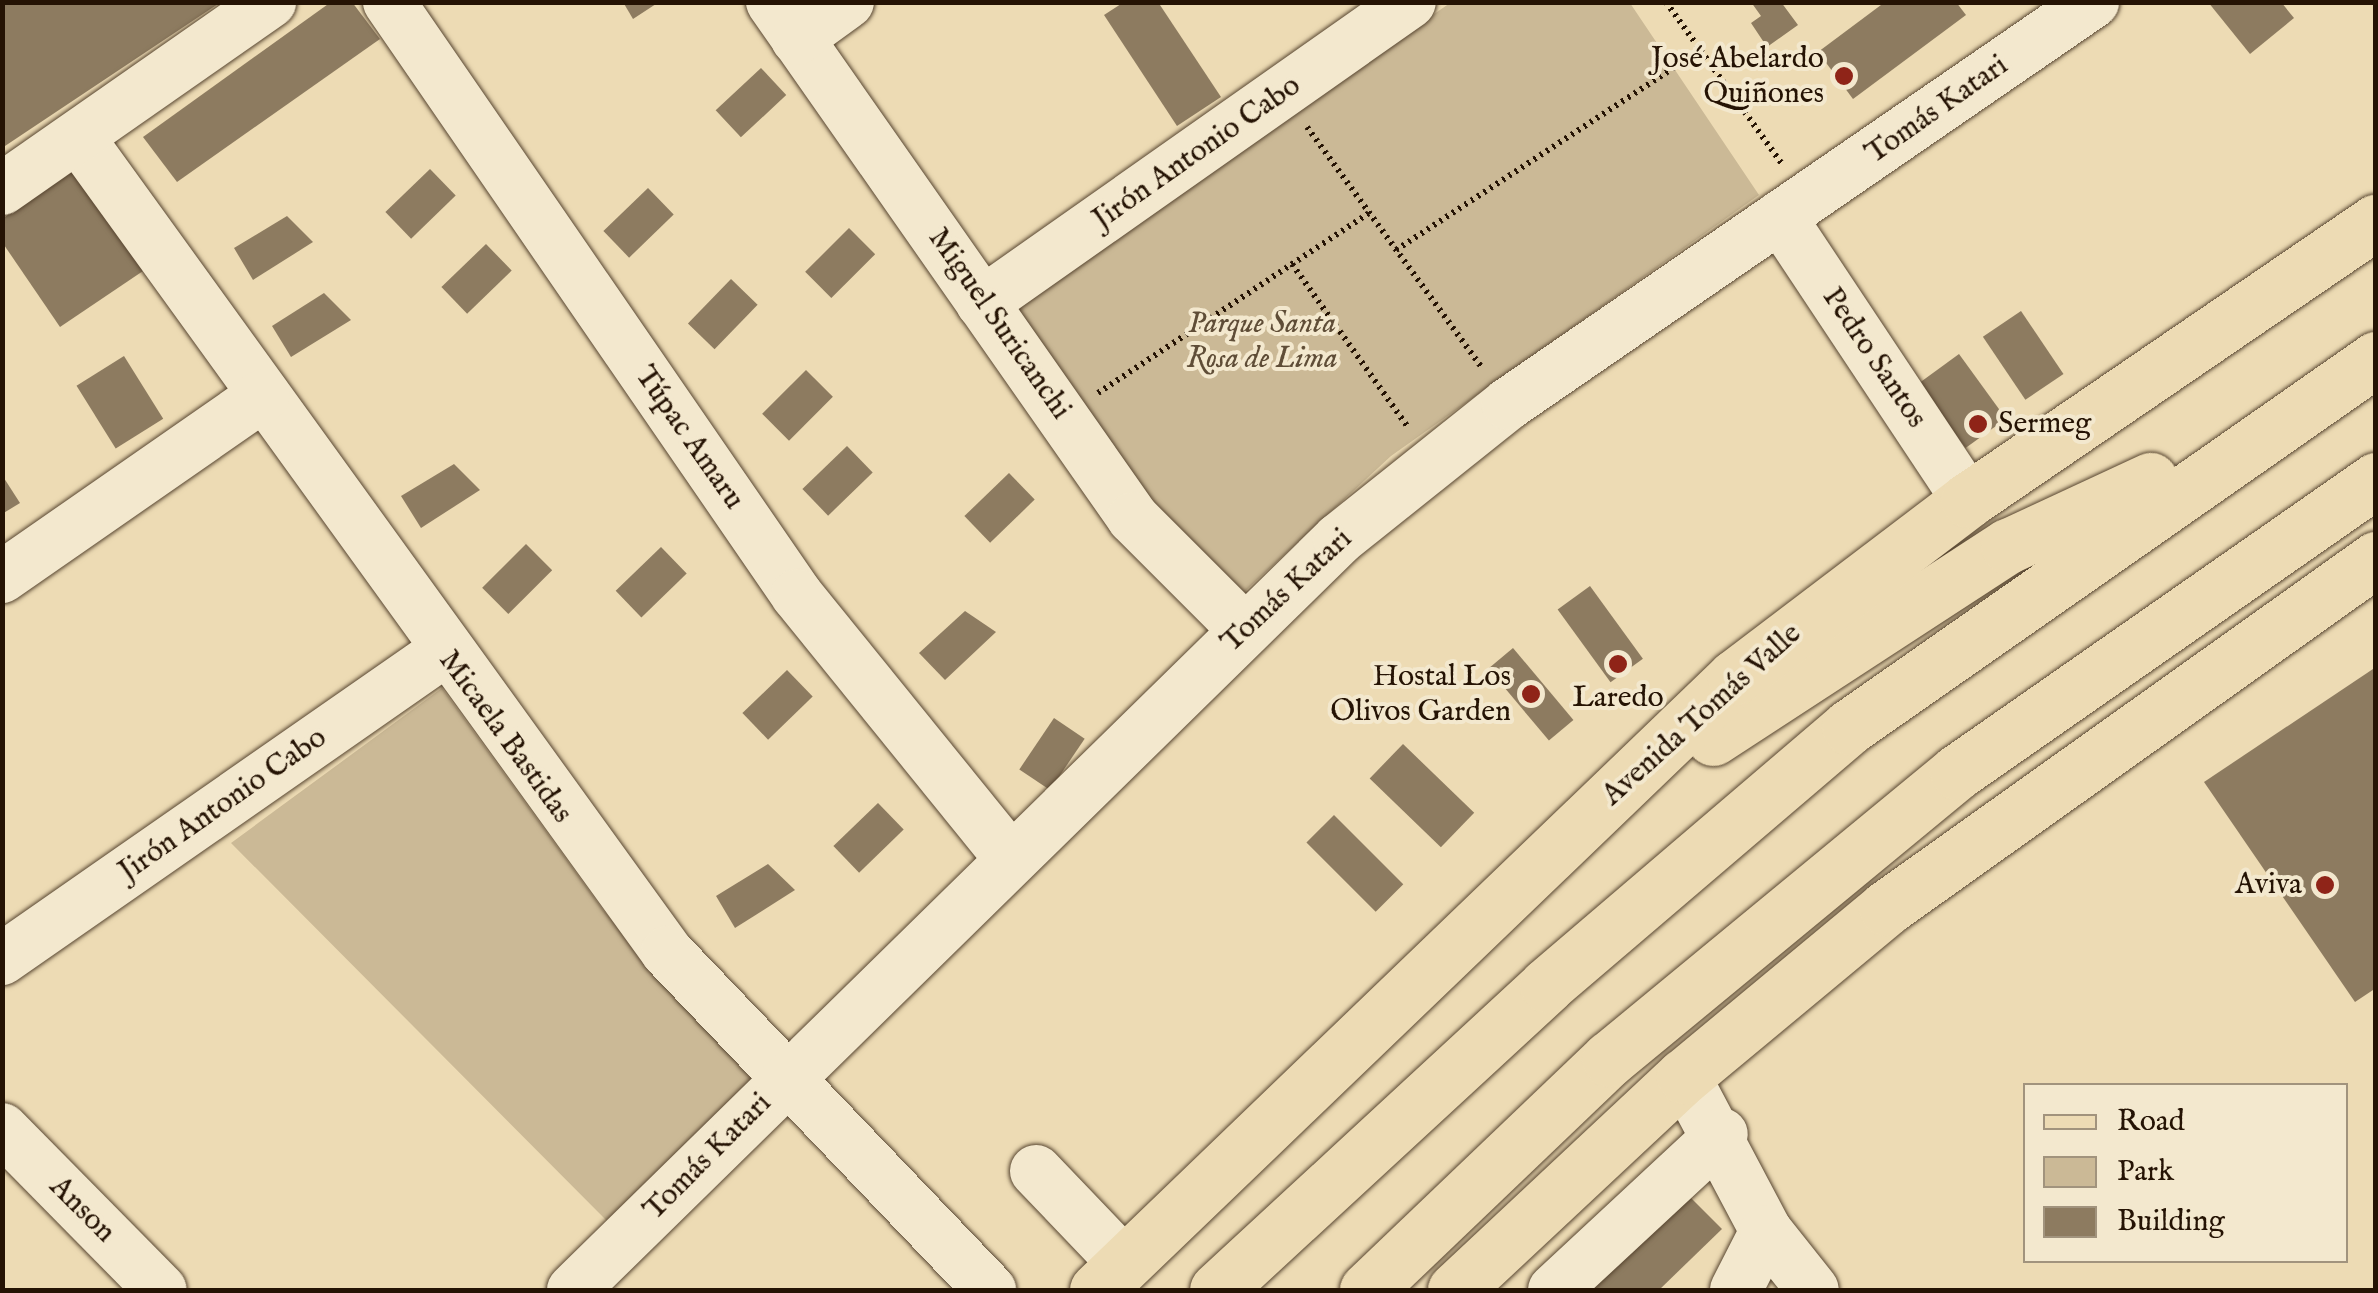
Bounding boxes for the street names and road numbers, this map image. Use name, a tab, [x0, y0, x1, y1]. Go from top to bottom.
street label: Tomás Katari	[1859, 48, 2015, 172]
street label: Jirón Antonio Cabo	[1086, 68, 1308, 238]
street label: Miguel Suricanchi	[920, 221, 1078, 427]
street label: Pedro Santos	[1814, 281, 1934, 435]
street label: Túpac Amaru	[626, 359, 752, 517]
street label: Tomás Katari	[1214, 521, 1360, 661]
street label: Avenida Tomás Valle	[1595, 616, 1809, 814]
street label: Micaela Bastidas	[430, 644, 580, 830]
street label: Jirón Antonio Cabo	[112, 720, 334, 890]
street label: Tomás Katari	[637, 1086, 779, 1228]
street label: Anson	[41, 1169, 123, 1251]

